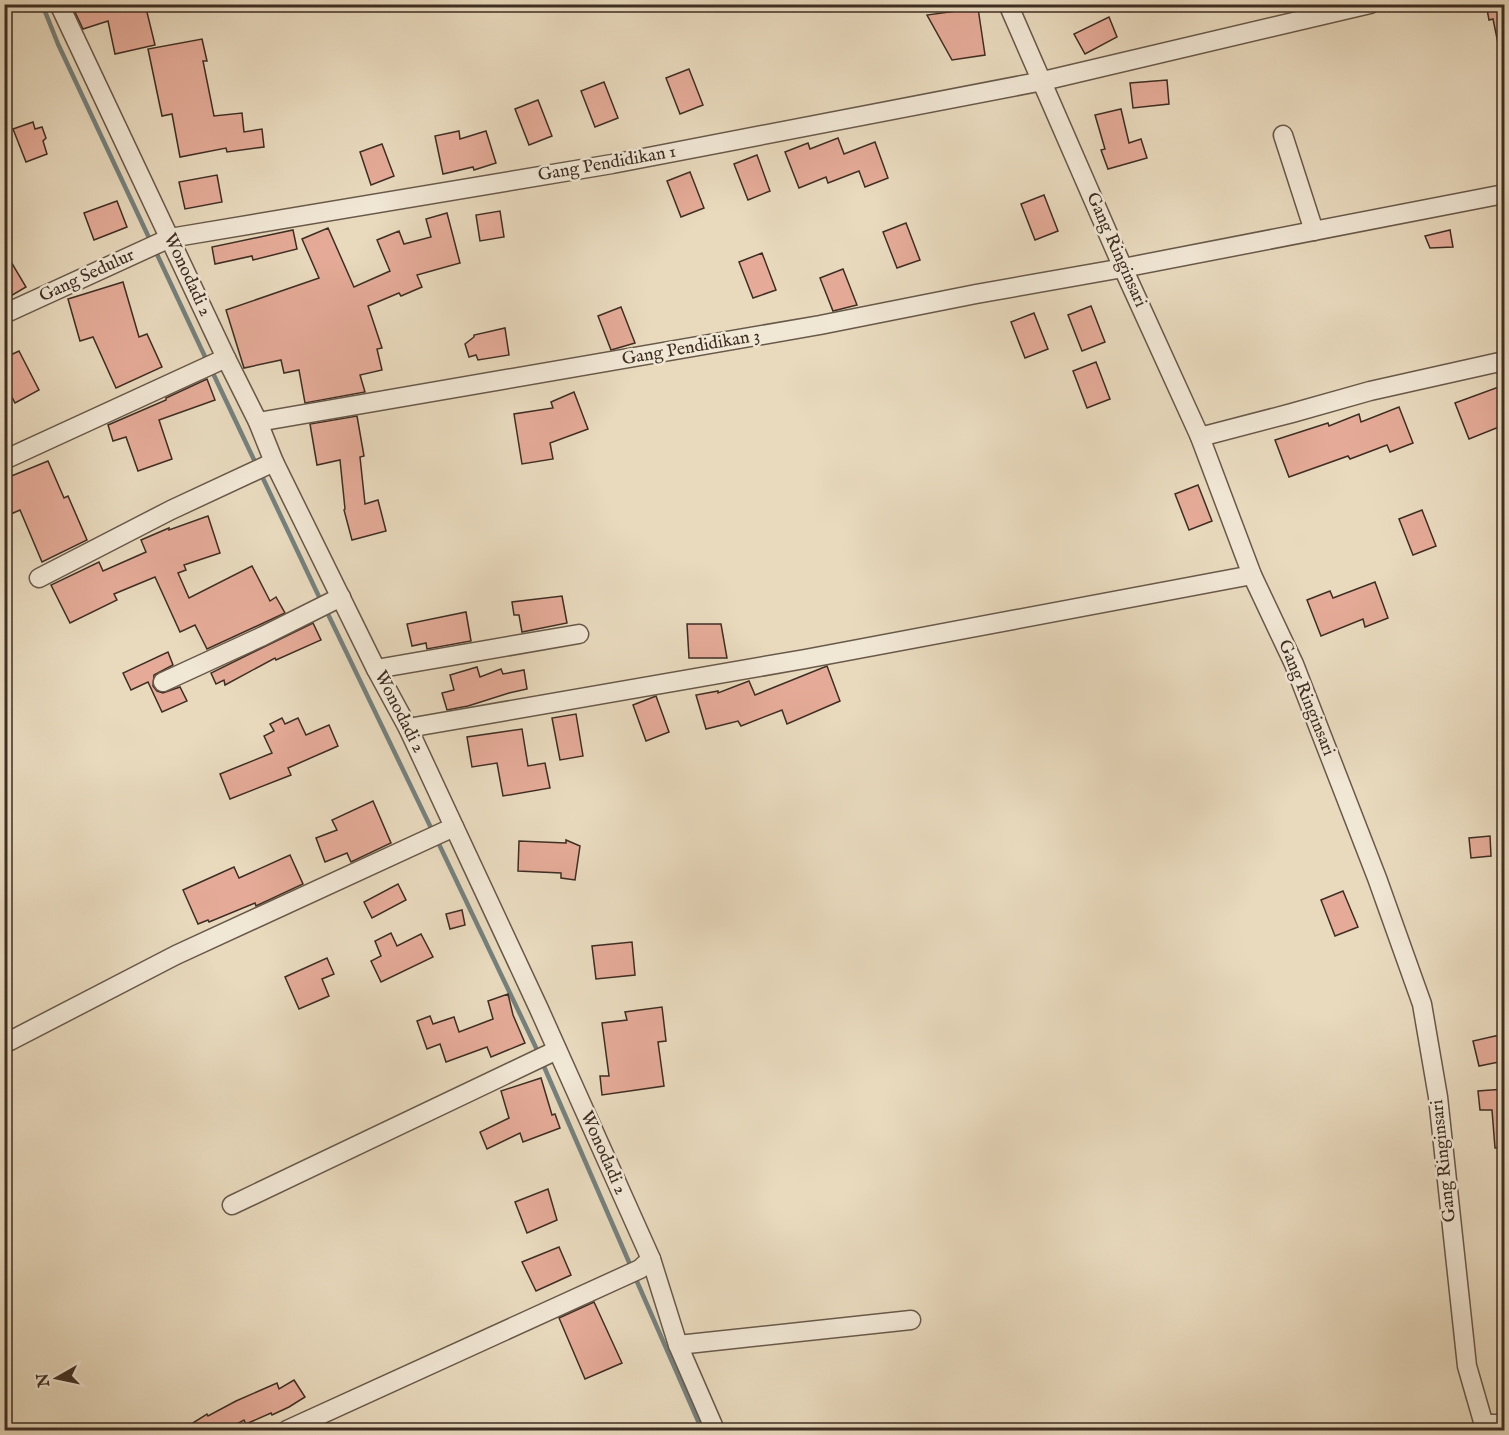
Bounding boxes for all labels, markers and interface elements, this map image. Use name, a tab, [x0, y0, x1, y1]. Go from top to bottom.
street label: Gang Pendidikan 1	[536, 141, 678, 187]
street label: Gang Ringinsari	[1080, 189, 1152, 311]
street label: Wonodadi 2	[158, 230, 216, 320]
street label: Gang Sedulur	[36, 244, 139, 308]
street label: Gang Pendidikan 3	[620, 325, 762, 371]
street label: Gang Ringinsari	[1272, 637, 1340, 760]
street label: Wonodadi 2	[368, 667, 430, 757]
street label: Gang Ringinsari	[1426, 1098, 1462, 1223]
street label: Wonodadi 2	[574, 1108, 632, 1198]
north arrow	[27, 1348, 87, 1408]
text: N	[33, 1371, 55, 1389]

